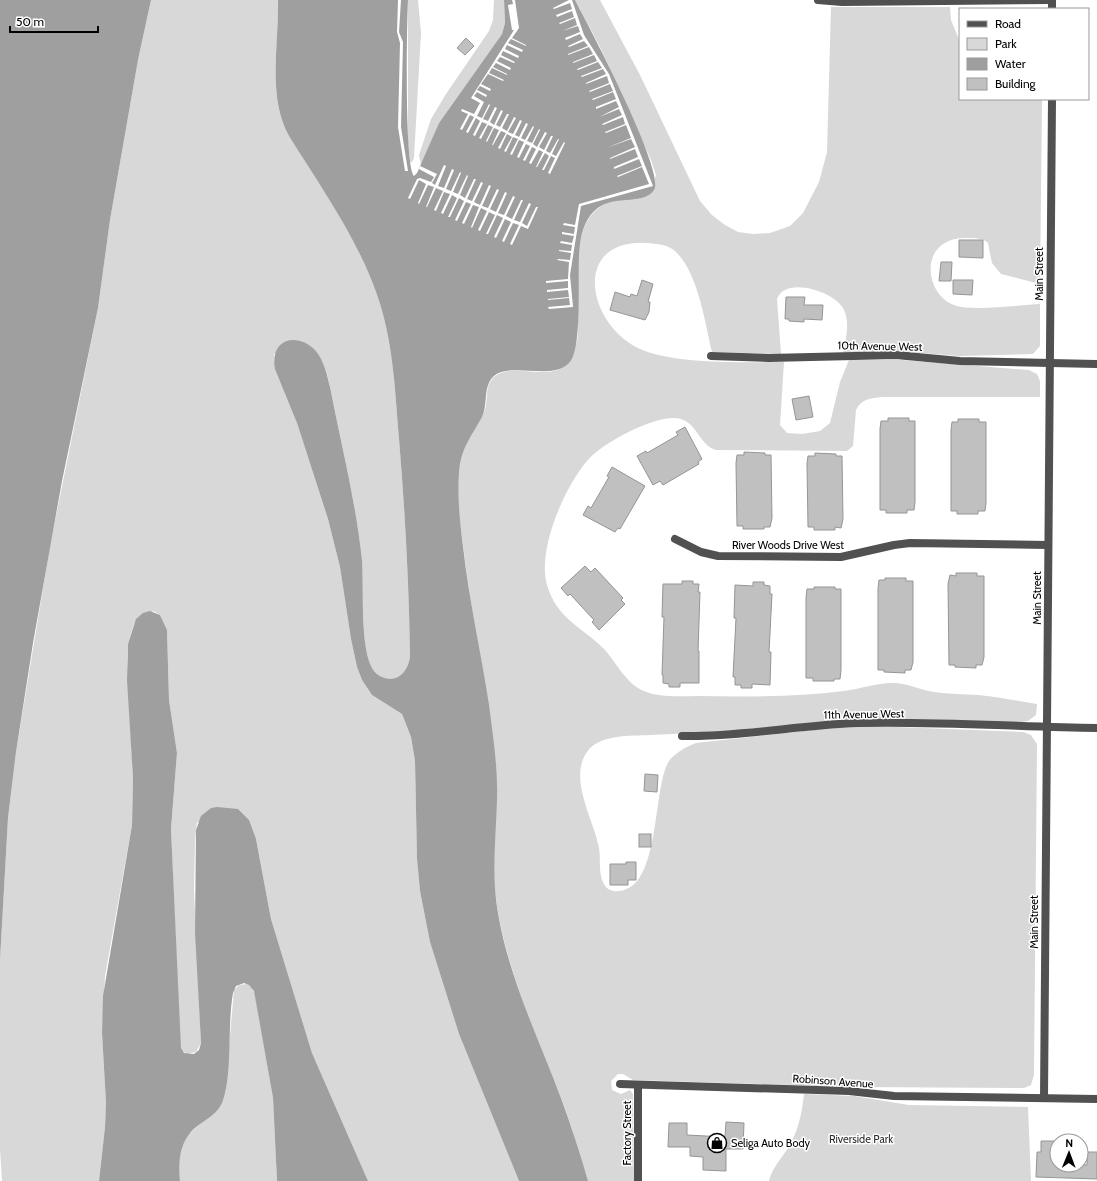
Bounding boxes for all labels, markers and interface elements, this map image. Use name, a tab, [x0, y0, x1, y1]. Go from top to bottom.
scale bar	[10, 8, 98, 34]
legend	[959, 8, 1089, 100]
text: 50 m	[16, 14, 44, 29]
text: Road	[995, 16, 1021, 31]
text: Park	[995, 36, 1017, 51]
text: Water	[995, 56, 1026, 71]
text: Building	[995, 76, 1037, 91]
street label: Main Street	[1032, 247, 1046, 301]
street label: 10th Avenue West	[838, 338, 923, 354]
street label: River Woods Drive West	[732, 538, 844, 552]
street label: Main Street	[1030, 571, 1044, 625]
street label: 11th Avenue West	[824, 706, 905, 722]
street label: Main Street	[1027, 895, 1041, 949]
street label: Robinson Avenue	[792, 1071, 874, 1091]
street label: Factory Street	[620, 1100, 634, 1165]
shop icon: Seliga Auto Body	[706, 1132, 728, 1154]
park label: Riverside Park	[829, 1132, 893, 1146]
north arrow	[1049, 1133, 1089, 1173]
place label: Seliga Auto Body	[731, 1136, 811, 1150]
text: N	[1065, 1136, 1073, 1150]

